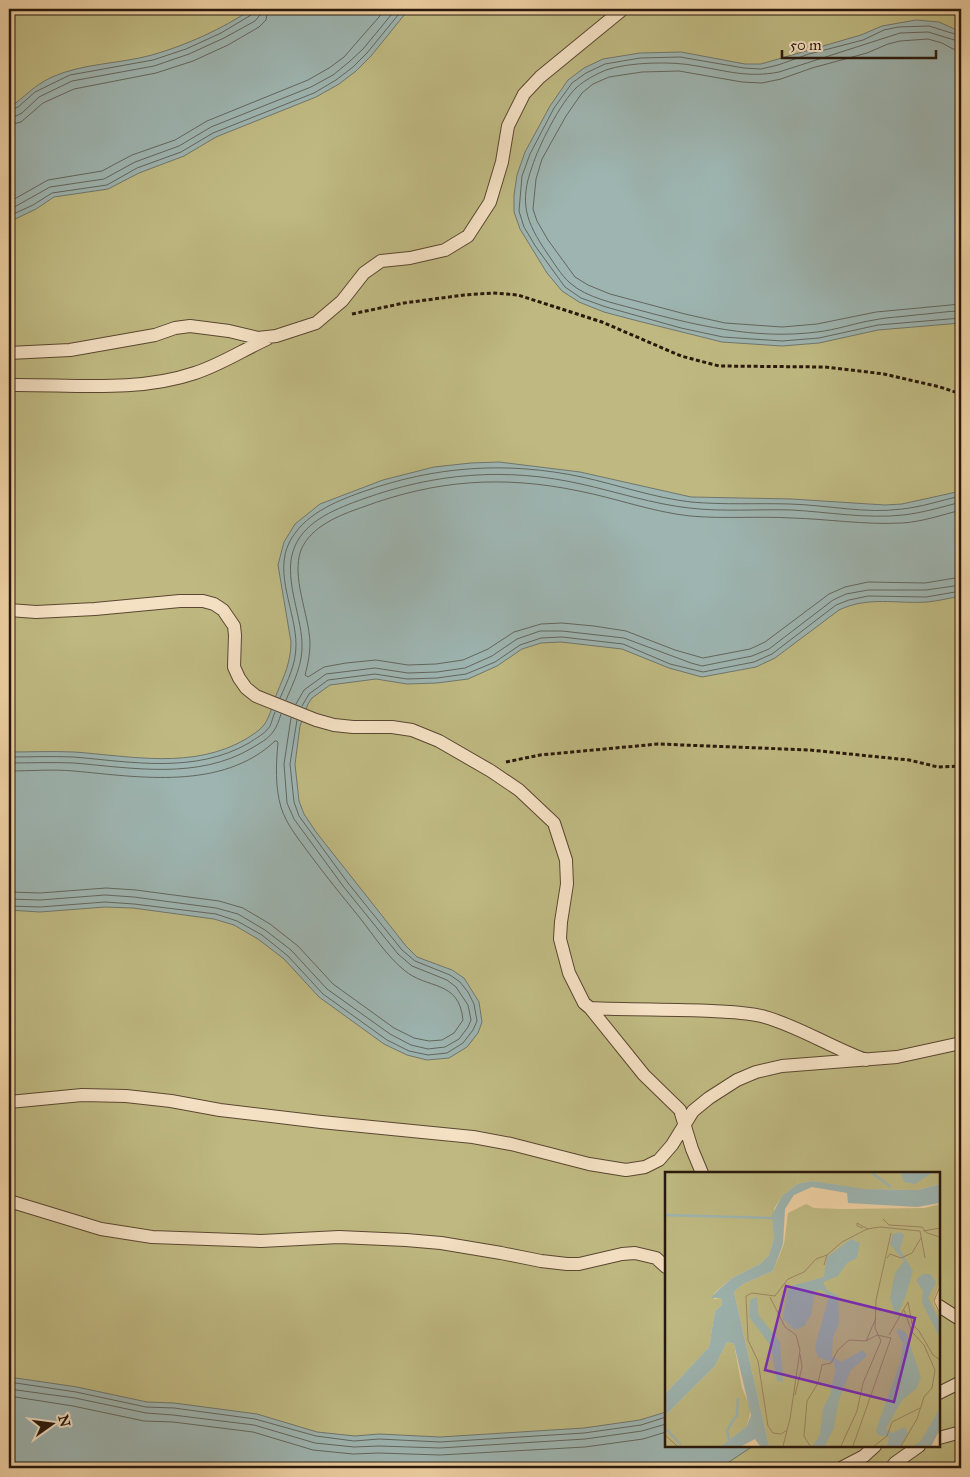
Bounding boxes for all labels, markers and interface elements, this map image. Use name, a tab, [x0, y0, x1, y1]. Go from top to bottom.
scale bar	[782, 28, 936, 60]
text: 50 m	[790, 36, 822, 54]
inset map	[665, 1172, 940, 1447]
north arrow	[28, 1400, 78, 1450]
text: N	[54, 1413, 74, 1429]

